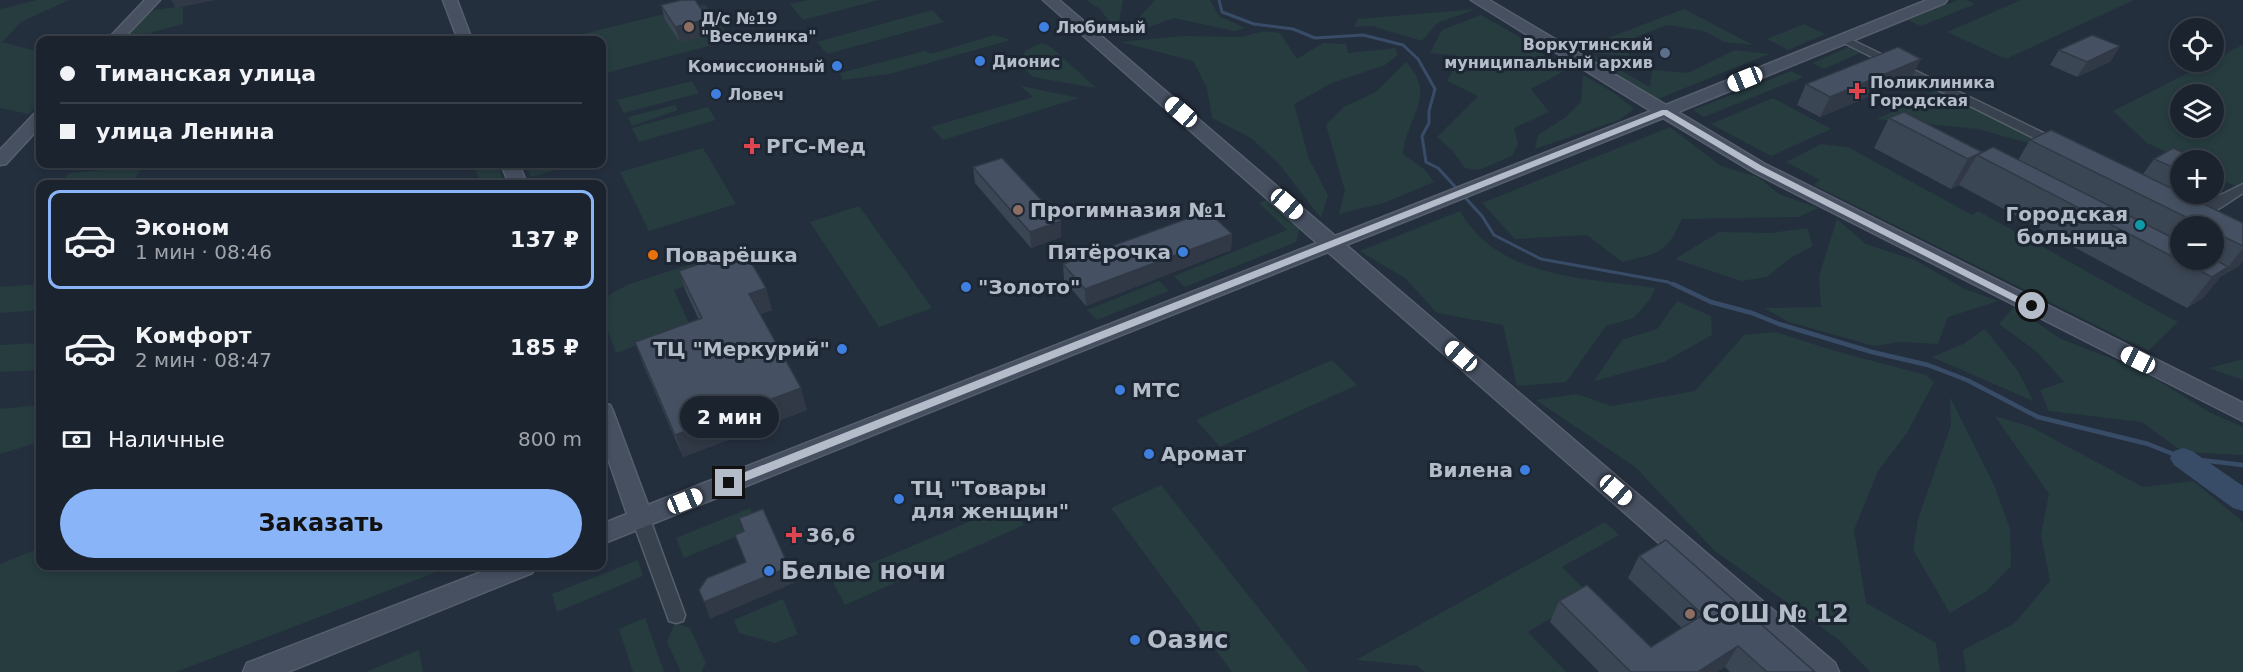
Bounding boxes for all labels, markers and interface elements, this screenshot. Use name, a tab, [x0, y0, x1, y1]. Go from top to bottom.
place label: Д/с №19 "Веселинка"	[701, 9, 817, 46]
place label: Любимый	[1056, 18, 1146, 37]
map controls	[2170, 18, 2224, 270]
button: locate	[2170, 18, 2224, 72]
marker: Д/с №19 "Веселинка"	[682, 20, 696, 34]
marker: Любимый	[1037, 20, 1051, 34]
place label: Воркутинский муниципальный архив	[1444, 35, 1653, 72]
marker: Воркутинский муниципальный архив	[1658, 46, 1672, 60]
place label: Дионис	[992, 52, 1060, 71]
marker: Дионис	[973, 54, 987, 68]
place label: Комиссионный	[688, 57, 825, 76]
marker: Комиссионный	[830, 59, 844, 73]
text: Тиманская улица	[96, 61, 316, 86]
car	[1725, 64, 1765, 94]
place label: Поликлиника Городская	[1870, 73, 1995, 110]
marker: Поликлиника Городская	[1848, 82, 1866, 100]
button: layers	[2170, 84, 2224, 138]
place label: Ловеч	[728, 85, 784, 104]
marker: Ловеч	[709, 87, 723, 101]
car	[1162, 93, 1200, 131]
text: улица Ленина	[96, 119, 275, 144]
place label: РГС-Мед	[766, 134, 866, 158]
marker: РГС-Мед	[743, 137, 761, 155]
button: +	[2170, 150, 2224, 204]
car	[1268, 185, 1306, 223]
place label: Прогимназия №1	[1030, 198, 1226, 222]
place label: Городская больница	[2006, 202, 2128, 249]
marker: Прогимназия №1	[1011, 203, 1025, 217]
icon: car	[63, 213, 117, 267]
text: Эконом	[135, 215, 230, 240]
button: −	[2170, 216, 2224, 270]
marker: Городская больница	[2133, 218, 2147, 232]
text: 137 ₽	[510, 227, 579, 252]
text: 1 мин · 08:46	[135, 240, 272, 264]
place label: Пятёрочка	[1047, 240, 1171, 264]
place label: Поварёшка	[665, 243, 798, 267]
marker: Пятёрочка	[1176, 245, 1190, 259]
marker: Поварёшка	[646, 248, 660, 262]
place label: "Золото"	[978, 275, 1081, 299]
marker: "Золото"	[959, 280, 973, 294]
route start	[2018, 292, 2045, 319]
icon: car	[63, 321, 117, 375]
text: Комфорт	[135, 323, 252, 348]
text: 185 ₽	[510, 335, 579, 360]
place label: ТЦ "Меркурий"	[653, 337, 830, 361]
car	[1442, 337, 1480, 375]
marker: ТЦ "Меркурий"	[835, 342, 849, 356]
car	[2118, 344, 2158, 376]
text: 2 мин · 08:47	[135, 348, 272, 372]
place label: МТС	[1132, 378, 1180, 402]
marker: МТС	[1113, 383, 1127, 397]
callout: 2 мин	[680, 396, 778, 438]
text: 2 мин	[697, 405, 762, 429]
icon: cash	[60, 423, 93, 456]
text: Наличные	[108, 427, 225, 452]
text: 800 m	[518, 427, 582, 451]
place label: Аромат	[1161, 442, 1246, 466]
marker: Аромат	[1142, 447, 1156, 461]
place label: Вилена	[1428, 458, 1513, 482]
marker: Вилена	[1518, 463, 1532, 477]
route end	[715, 469, 742, 496]
car	[1597, 471, 1635, 509]
place label: ТЦ "Товары для женщин"	[911, 476, 1069, 523]
car	[665, 486, 705, 516]
button: Заказать	[60, 489, 582, 558]
marker: ТЦ "Товары для женщин"	[892, 492, 906, 506]
place label: 36,6	[806, 523, 855, 547]
marker: 36,6	[787, 528, 801, 542]
place label: Белые ночи	[781, 557, 946, 585]
marker: Белые ночи	[762, 564, 776, 578]
place label: СОШ № 12	[1702, 600, 1849, 628]
marker: СОШ № 12	[1683, 607, 1697, 621]
place label: Оазис	[1147, 626, 1229, 654]
marker: Оазис	[1128, 633, 1142, 647]

